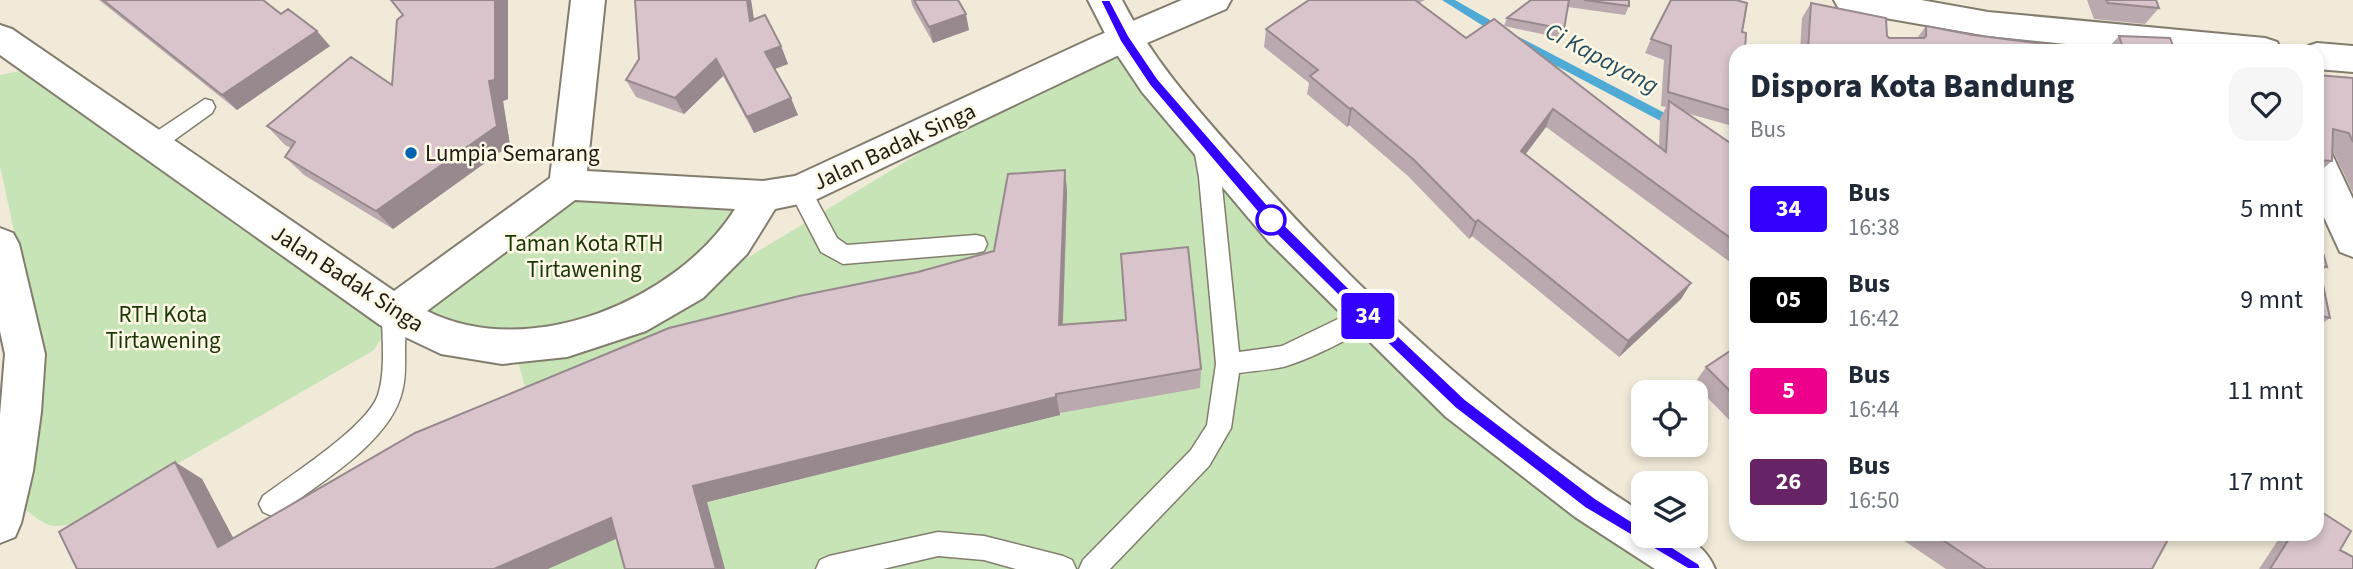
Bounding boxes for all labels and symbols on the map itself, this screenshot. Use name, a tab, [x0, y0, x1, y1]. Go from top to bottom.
water label: Ci Kapayang	[1539, 14, 1665, 103]
street label: Jalan Badak Singa	[807, 94, 981, 199]
place label: Lumpia Semarang	[425, 137, 600, 170]
marker: Lumpia Semarang	[403, 145, 419, 161]
unlabelled marker	[1256, 205, 1286, 235]
street label: Jalan Badak Singa	[265, 217, 431, 340]
park label: Taman Kota RTH Tirtawening	[505, 227, 663, 286]
line badge: 34	[1336, 293, 1400, 339]
park label: RTH Kota Tirtawening	[105, 298, 221, 357]

